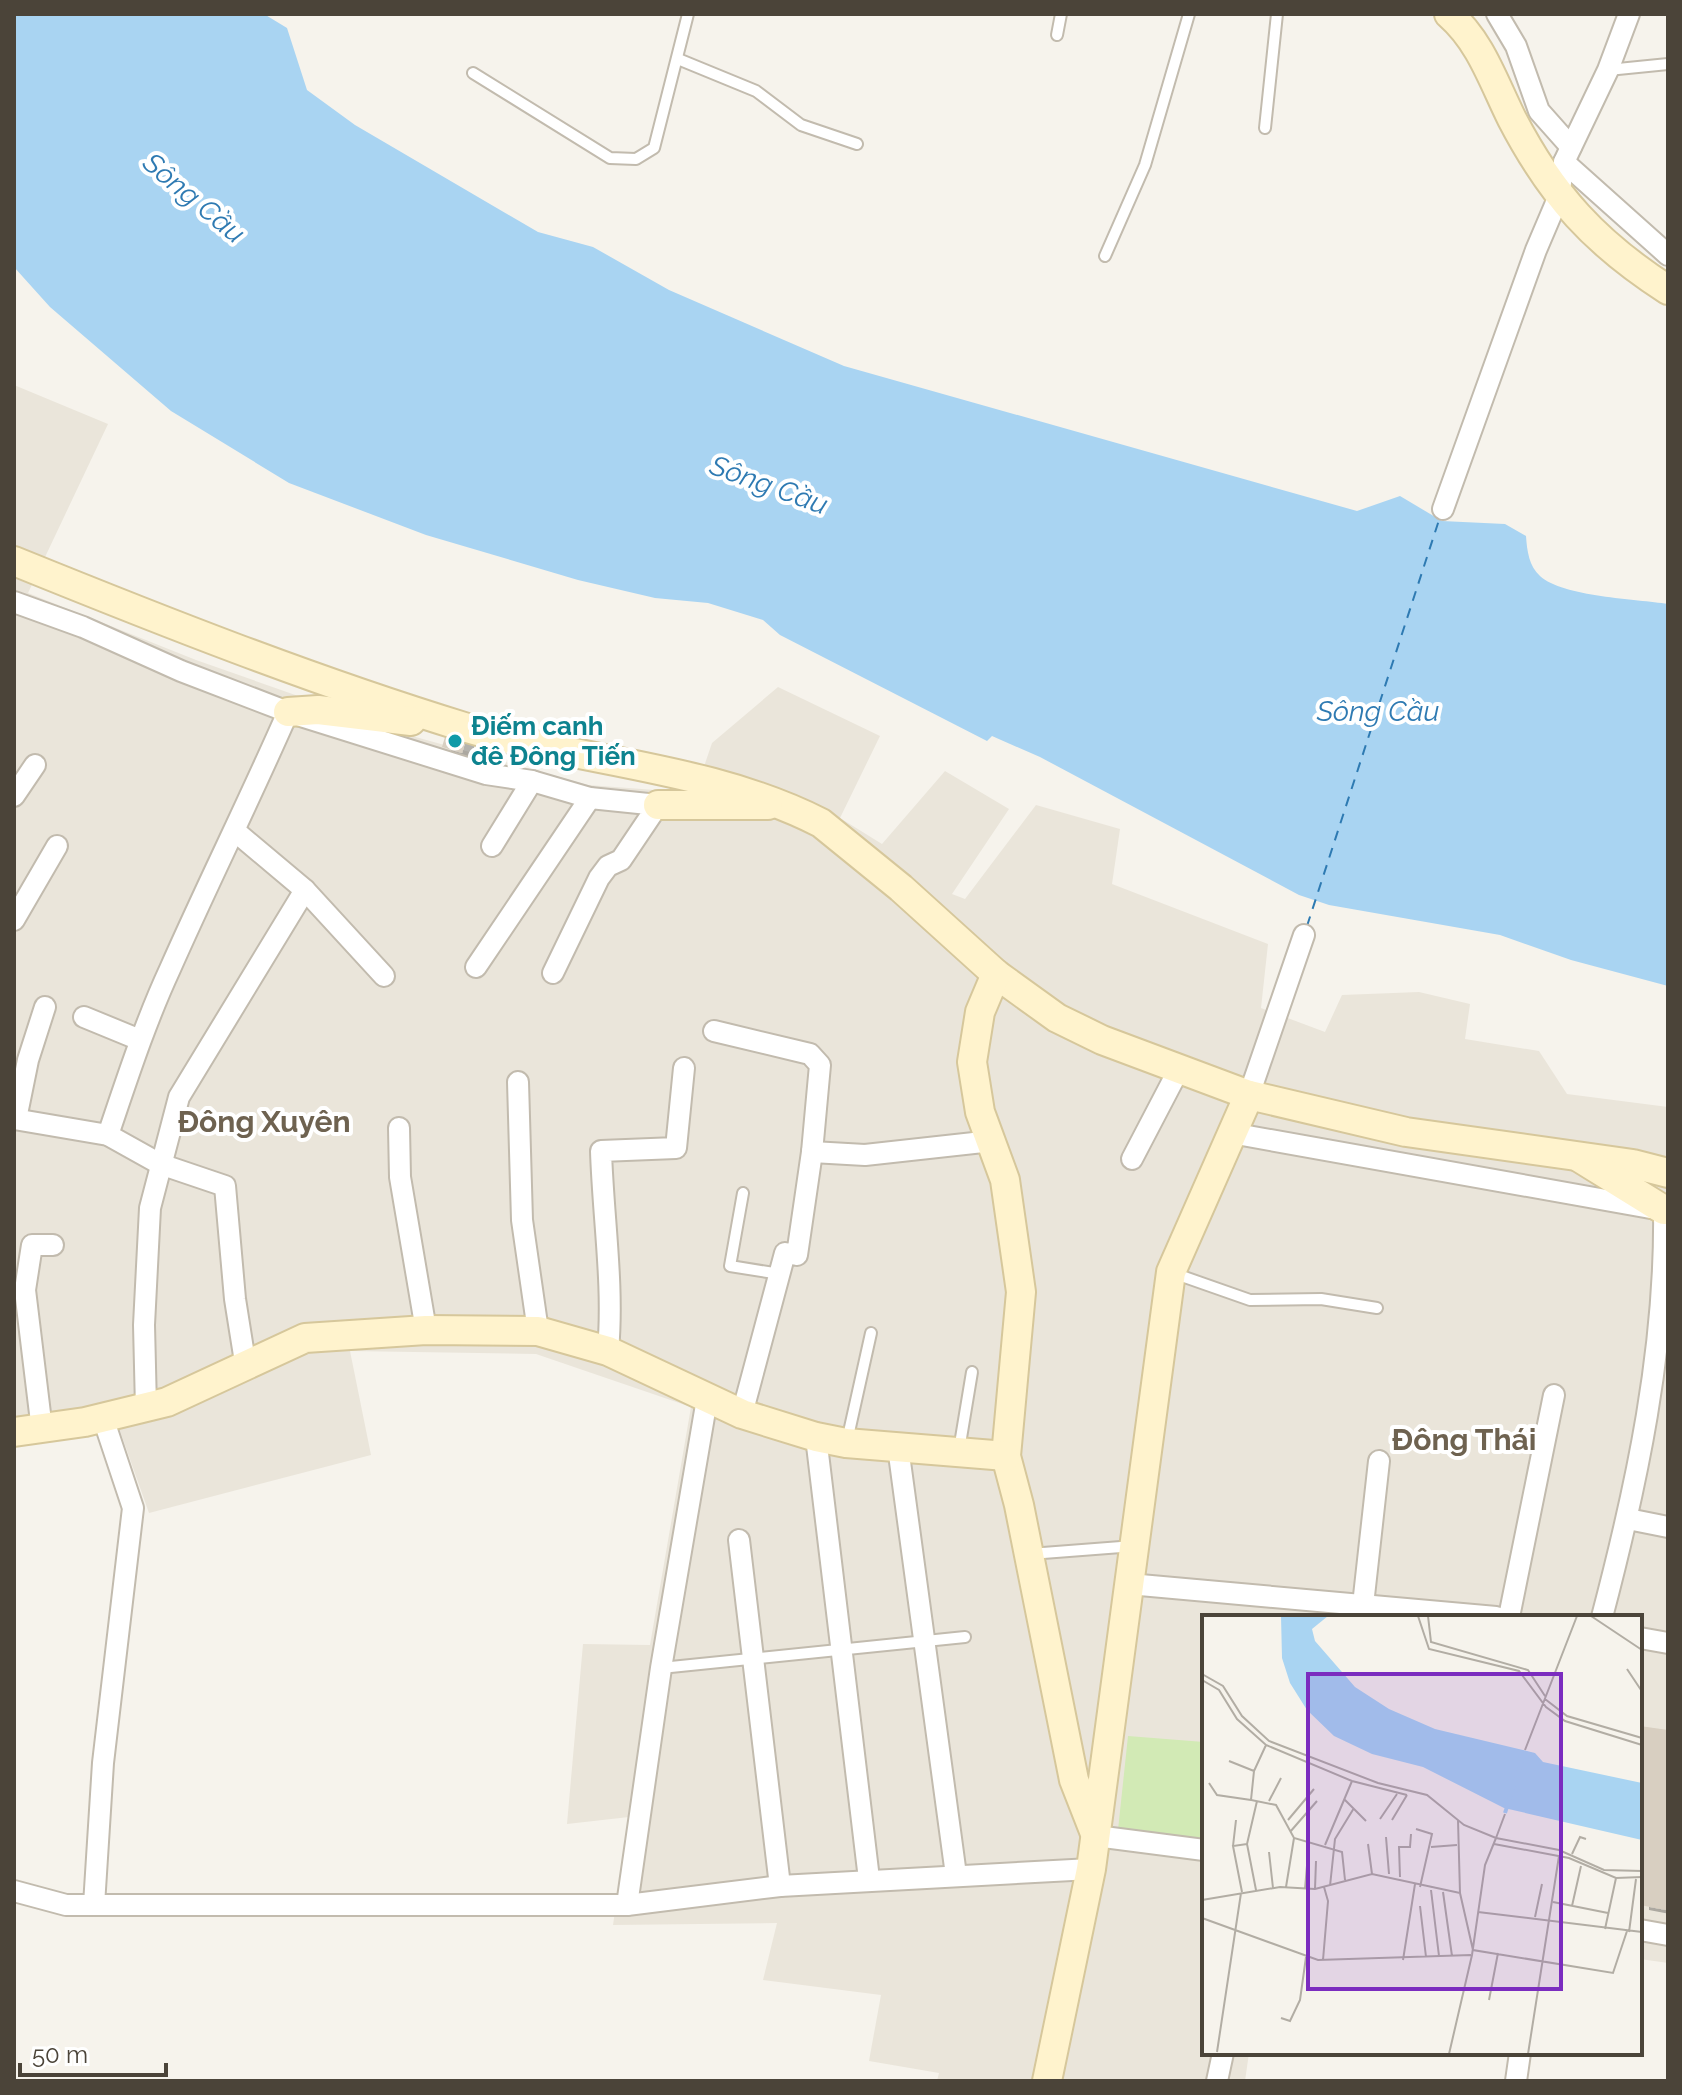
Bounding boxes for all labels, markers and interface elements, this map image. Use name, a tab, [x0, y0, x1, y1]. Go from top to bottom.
water label: Sông Cầu	[136, 145, 252, 250]
water label: Sông Cầu	[705, 448, 832, 522]
water label: Sông Cầu	[1316, 695, 1439, 728]
place label: Điếm canh đê Đông Tiến	[471, 711, 636, 771]
marker: Điếm canh đê Đông Tiến	[446, 732, 464, 750]
district label: Đông Xuyên	[177, 1104, 351, 1139]
district label: Đông Thái	[1392, 1422, 1536, 1457]
inset map	[1202, 1615, 1642, 2055]
scale bar	[20, 2027, 166, 2077]
text: 50 m	[32, 2040, 88, 2069]

